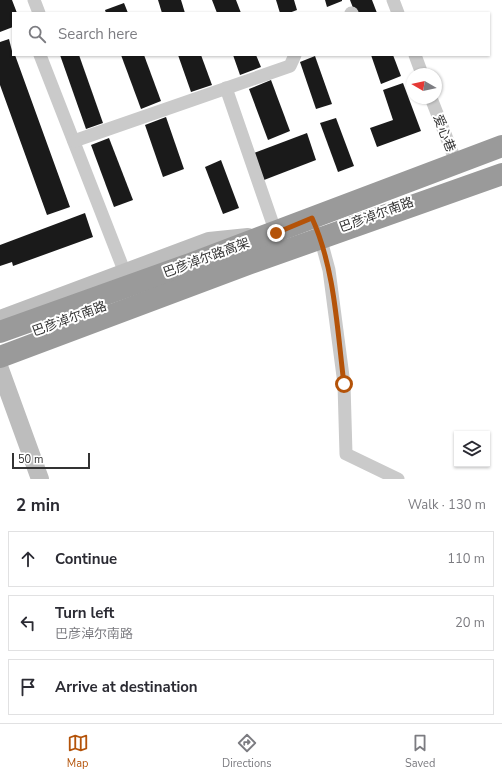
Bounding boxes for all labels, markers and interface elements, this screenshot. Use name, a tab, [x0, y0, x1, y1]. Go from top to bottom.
search box	[12, 12, 490, 56]
icon: search	[26, 23, 48, 45]
text: Search here	[58, 24, 138, 44]
north arrow	[406, 68, 442, 104]
street label: 爱心巷	[429, 112, 459, 155]
street label: 巴彦淖尔南路	[337, 193, 416, 237]
route end	[267, 224, 285, 242]
street label: 巴彦淖尔路高架	[161, 234, 252, 282]
street label: 巴彦淖尔南路	[30, 297, 109, 341]
route start	[335, 375, 353, 393]
map controls	[454, 431, 490, 467]
button: layers	[454, 431, 490, 467]
scale bar	[12, 451, 90, 470]
text: 50 m	[18, 452, 43, 467]
text: 2 min	[16, 494, 60, 517]
text: Walk · 130 m	[408, 496, 486, 514]
icon: ahead	[17, 548, 39, 570]
text: Continue	[55, 549, 117, 569]
text: 110 m	[447, 550, 485, 568]
text: Turn left	[55, 603, 114, 623]
icon: left	[17, 612, 39, 634]
text: 20 m	[455, 614, 485, 632]
text: 巴彦淖尔南路	[55, 625, 133, 643]
icon: arrive	[17, 676, 39, 698]
text: Arrive at destination	[55, 677, 198, 697]
tab: Map	[67, 732, 89, 771]
tab: Directions	[222, 732, 272, 771]
tab: Saved	[405, 732, 435, 771]

